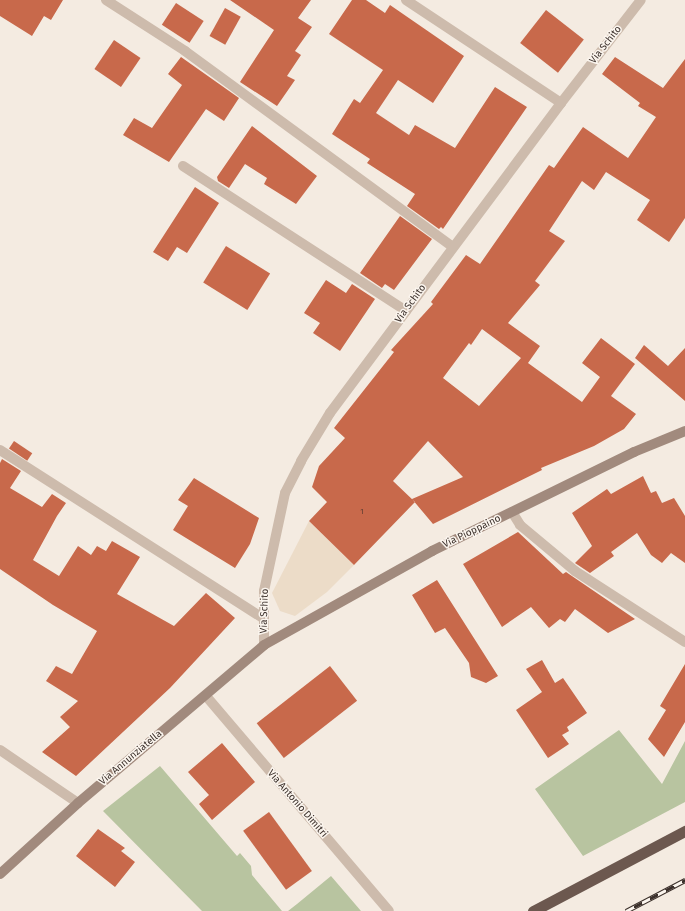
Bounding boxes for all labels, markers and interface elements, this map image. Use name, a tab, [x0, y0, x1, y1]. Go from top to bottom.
street label: Via Schito	[588, 24, 624, 66]
street label: Via Schito	[393, 282, 429, 326]
house number: 1	[360, 507, 364, 517]
street label: Via Pioppaino	[441, 513, 503, 551]
street label: Via Schito	[258, 588, 272, 634]
street label: Via Annunziatella	[97, 728, 165, 788]
street label: Via Antonio Dimitri	[264, 768, 330, 840]

